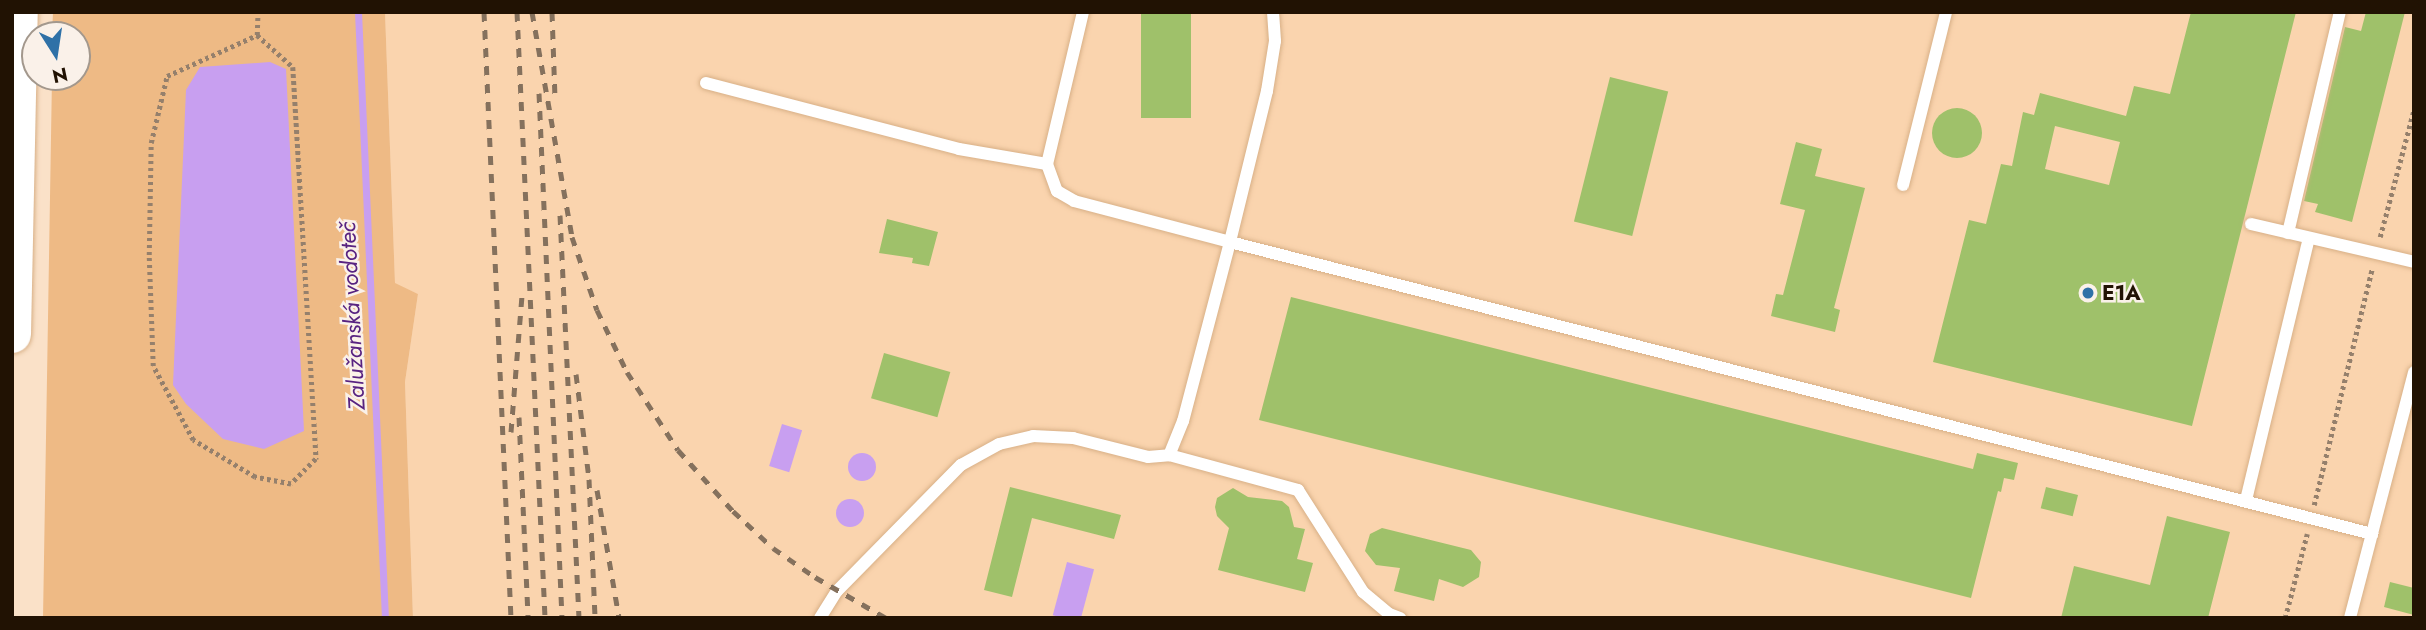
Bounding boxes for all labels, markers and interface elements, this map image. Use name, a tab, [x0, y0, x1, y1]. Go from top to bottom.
north arrow	[21, 21, 91, 91]
text: N	[50, 60, 70, 90]
water label: Zalužanská vodoteč	[333, 221, 371, 411]
place label: E1A	[2102, 280, 2141, 306]
marker: E1A	[2080, 285, 2096, 301]

